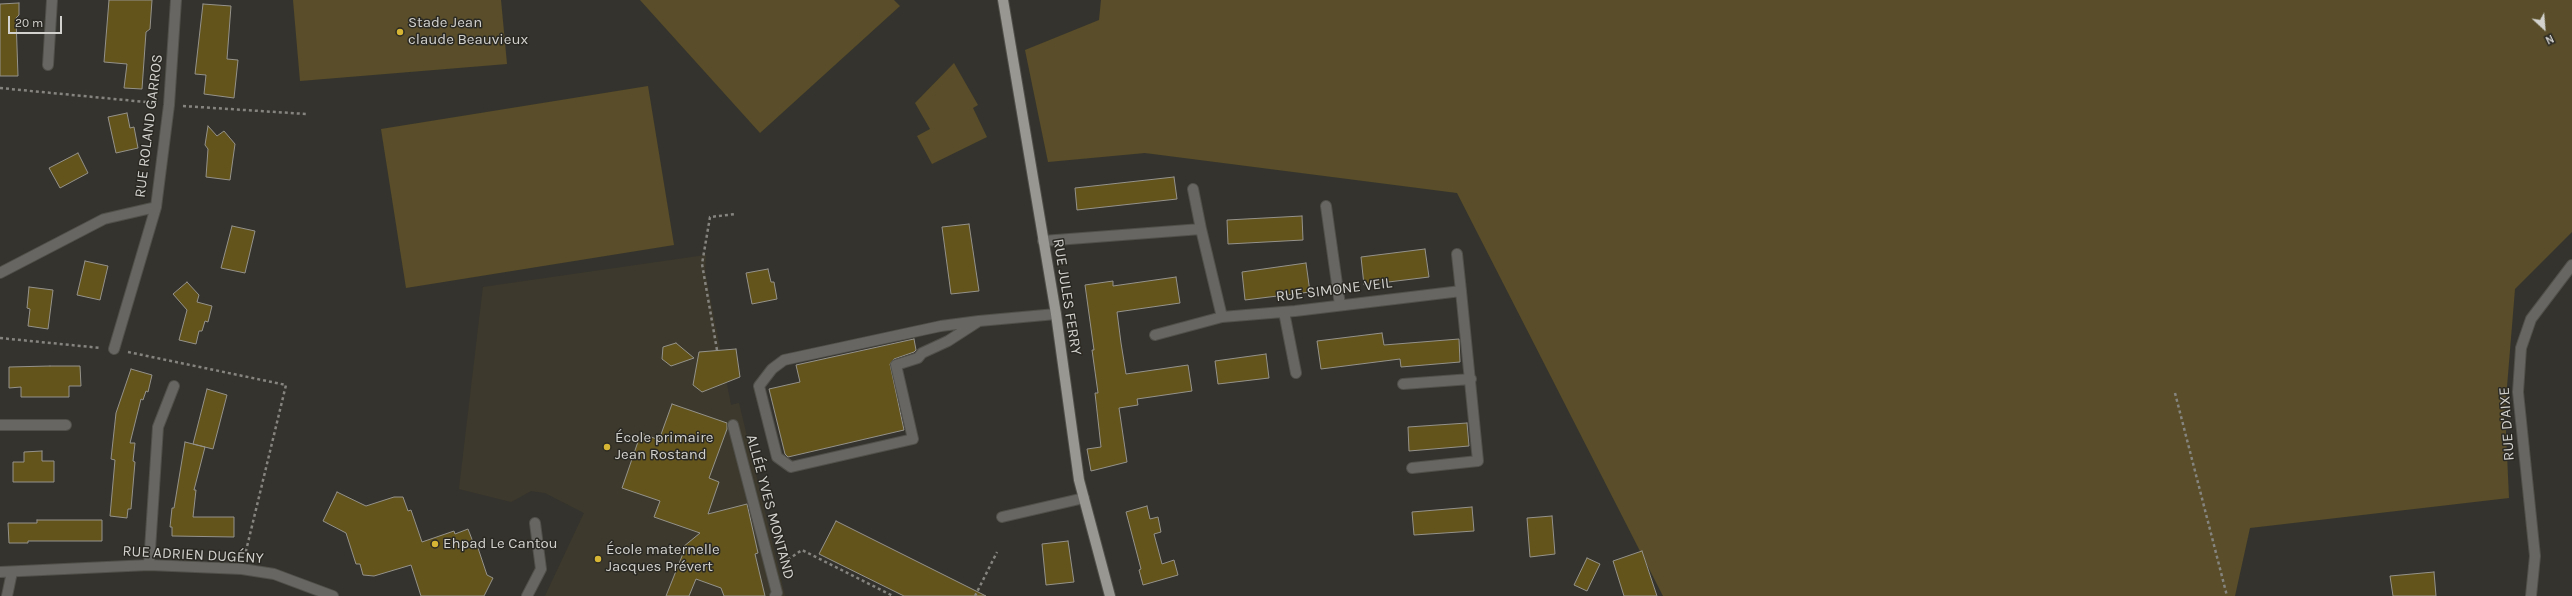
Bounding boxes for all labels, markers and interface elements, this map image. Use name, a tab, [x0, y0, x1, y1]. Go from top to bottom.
scale bar	[10, 8, 64, 34]
north arrow	[2524, 8, 2564, 48]
place label: Stade Jean claude Beauvieux	[408, 14, 528, 49]
text: 20 m	[15, 16, 43, 30]
marker: Stade Jean claude Beauvieux	[395, 27, 405, 37]
text: N	[2543, 32, 2556, 47]
street label: RUE ROLAND GARROS	[131, 53, 167, 199]
street label: RUE JULES FERRY	[1049, 237, 1085, 357]
street label: RUE SIMONE VEIL	[1275, 274, 1393, 306]
street label: RUE D'AIXE	[2495, 387, 2519, 461]
place label: École primaire Jean Rostand	[615, 429, 713, 464]
street label: ALLÉE YVES MONTAND	[742, 433, 798, 581]
marker: École primaire Jean Rostand	[602, 442, 612, 452]
place label: Ehpad Le Cantou	[443, 535, 558, 553]
marker: Ehpad Le Cantou	[430, 539, 440, 549]
place label: École maternelle Jacques Prévert	[606, 541, 720, 576]
street label: RUE ADRIEN DUGÉNY	[122, 542, 264, 568]
marker: École maternelle Jacques Prévert	[593, 554, 603, 564]

